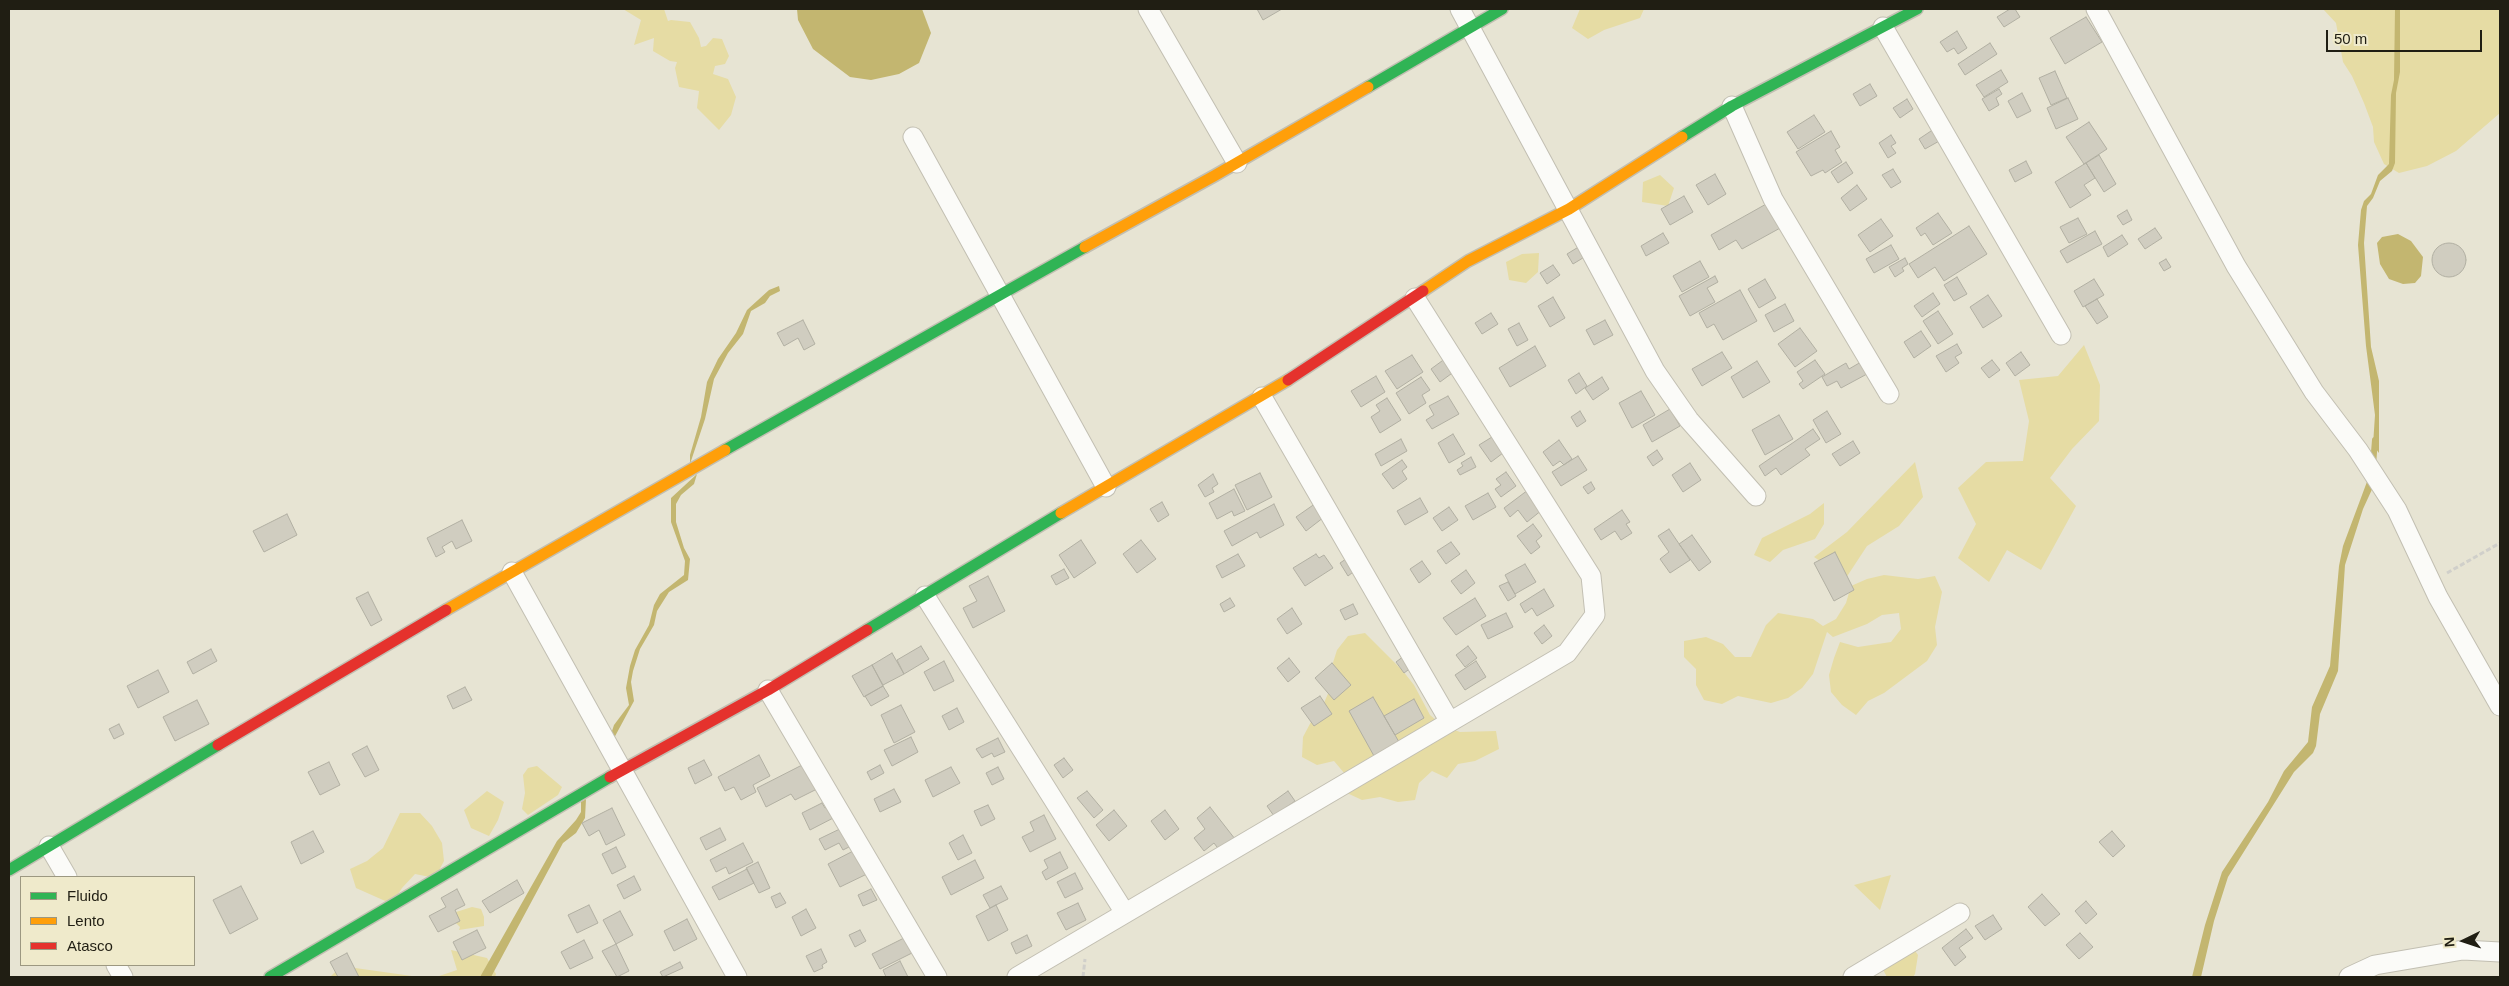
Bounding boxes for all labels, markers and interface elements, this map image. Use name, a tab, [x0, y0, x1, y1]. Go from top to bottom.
scale bar	[2329, 20, 2485, 52]
text: 50 m	[2334, 30, 2367, 47]
legend	[20, 876, 195, 966]
text: Fluido	[67, 887, 108, 904]
text: Lento	[67, 912, 105, 929]
north arrow	[2439, 916, 2489, 966]
text: N	[2441, 936, 2457, 948]
text: Atasco	[67, 937, 113, 954]

